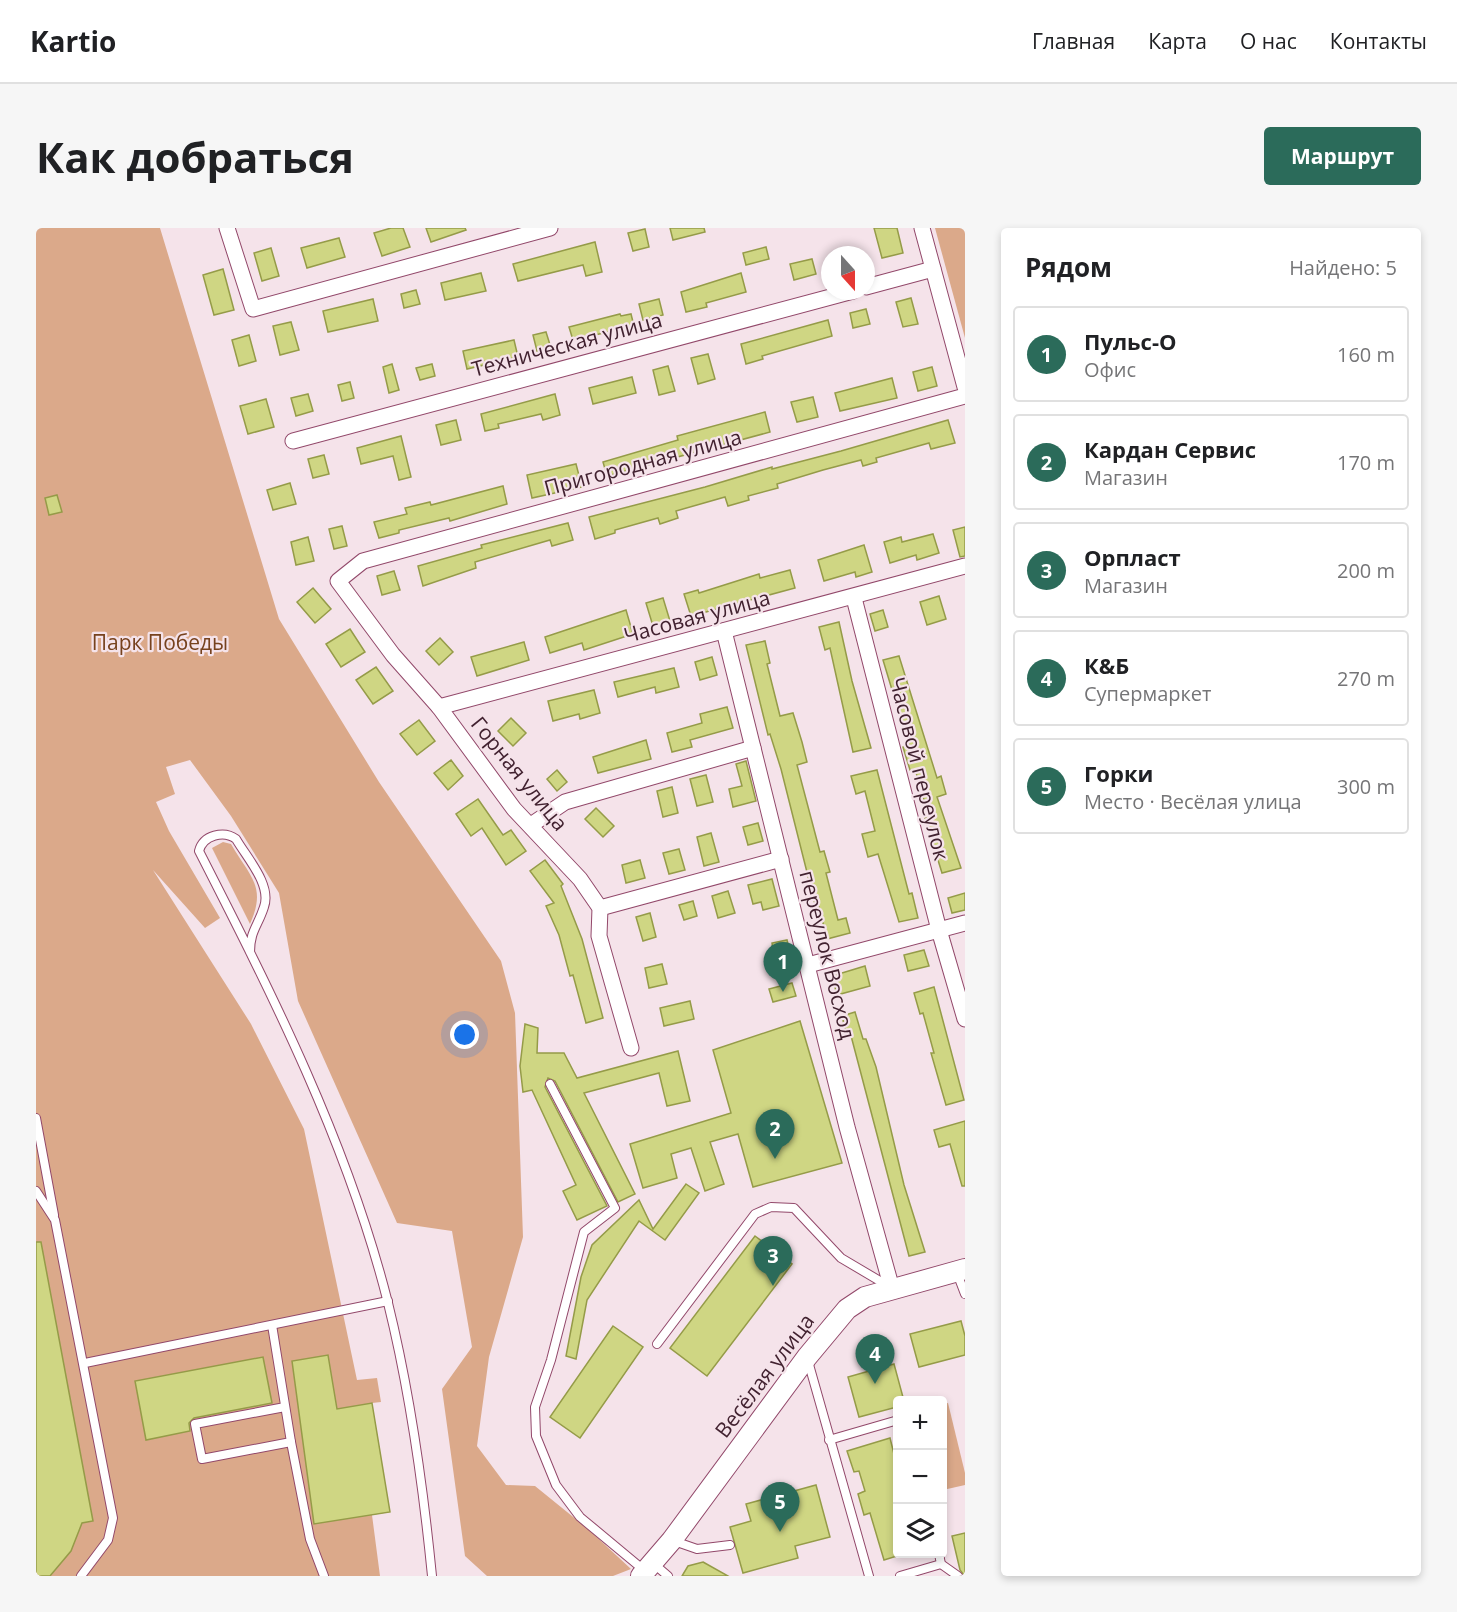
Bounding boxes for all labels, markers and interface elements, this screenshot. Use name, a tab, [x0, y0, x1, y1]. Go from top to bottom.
text: Kartio	[30, 22, 116, 60]
text: Главная	[1032, 27, 1115, 55]
text: Карта	[1148, 27, 1207, 55]
text: О нас	[1240, 27, 1297, 55]
text: Контакты	[1330, 27, 1427, 55]
button: Маршрут	[1264, 127, 1421, 185]
text: Как добраться	[36, 128, 354, 185]
north arrow	[821, 246, 875, 300]
text: Рядом	[1025, 249, 1112, 285]
text: Найдено: 5	[1289, 254, 1397, 281]
street label: Техническая улица	[469, 305, 665, 383]
text: Пульс-О	[1084, 326, 1177, 356]
text: 1	[1041, 341, 1052, 368]
text: 160 m	[1337, 341, 1395, 368]
text: Офис	[1084, 356, 1136, 383]
street label: Пригородная улица	[541, 422, 745, 502]
text: Кардан Сервис	[1084, 434, 1256, 464]
text: 2	[1041, 449, 1052, 476]
text: 170 m	[1337, 449, 1395, 476]
text: Магазин	[1084, 464, 1168, 491]
text: Орпласт	[1084, 542, 1181, 572]
text: 3	[1041, 557, 1052, 584]
text: 200 m	[1337, 557, 1395, 584]
text: Магазин	[1084, 572, 1168, 599]
street label: Часовая улица	[620, 583, 773, 649]
park label: Парк Победы	[92, 628, 228, 656]
text: К&Б	[1084, 650, 1129, 680]
text: 4	[1041, 665, 1052, 692]
text: 270 m	[1337, 665, 1395, 692]
street label: Часовой переулок	[884, 674, 956, 863]
text: Супермаркет	[1084, 680, 1211, 707]
street label: Горная улица	[465, 710, 574, 836]
text: Горки	[1084, 758, 1153, 788]
text: 5	[1041, 773, 1052, 800]
text: 300 m	[1337, 773, 1395, 800]
text: Место · Весёлая улица	[1084, 788, 1302, 815]
street label: переулок Восход	[793, 867, 862, 1042]
pin: 1	[764, 942, 802, 992]
your location	[450, 1020, 479, 1049]
pin: 2	[756, 1110, 794, 1159]
pin: 3	[754, 1236, 792, 1286]
street label: Весёлая улица	[708, 1308, 820, 1443]
pin: 4	[856, 1334, 894, 1384]
map controls	[893, 1396, 947, 1558]
button: +	[893, 1396, 947, 1450]
button: −	[893, 1450, 947, 1504]
pin: 5	[760, 1482, 800, 1532]
button: layers	[893, 1504, 947, 1558]

